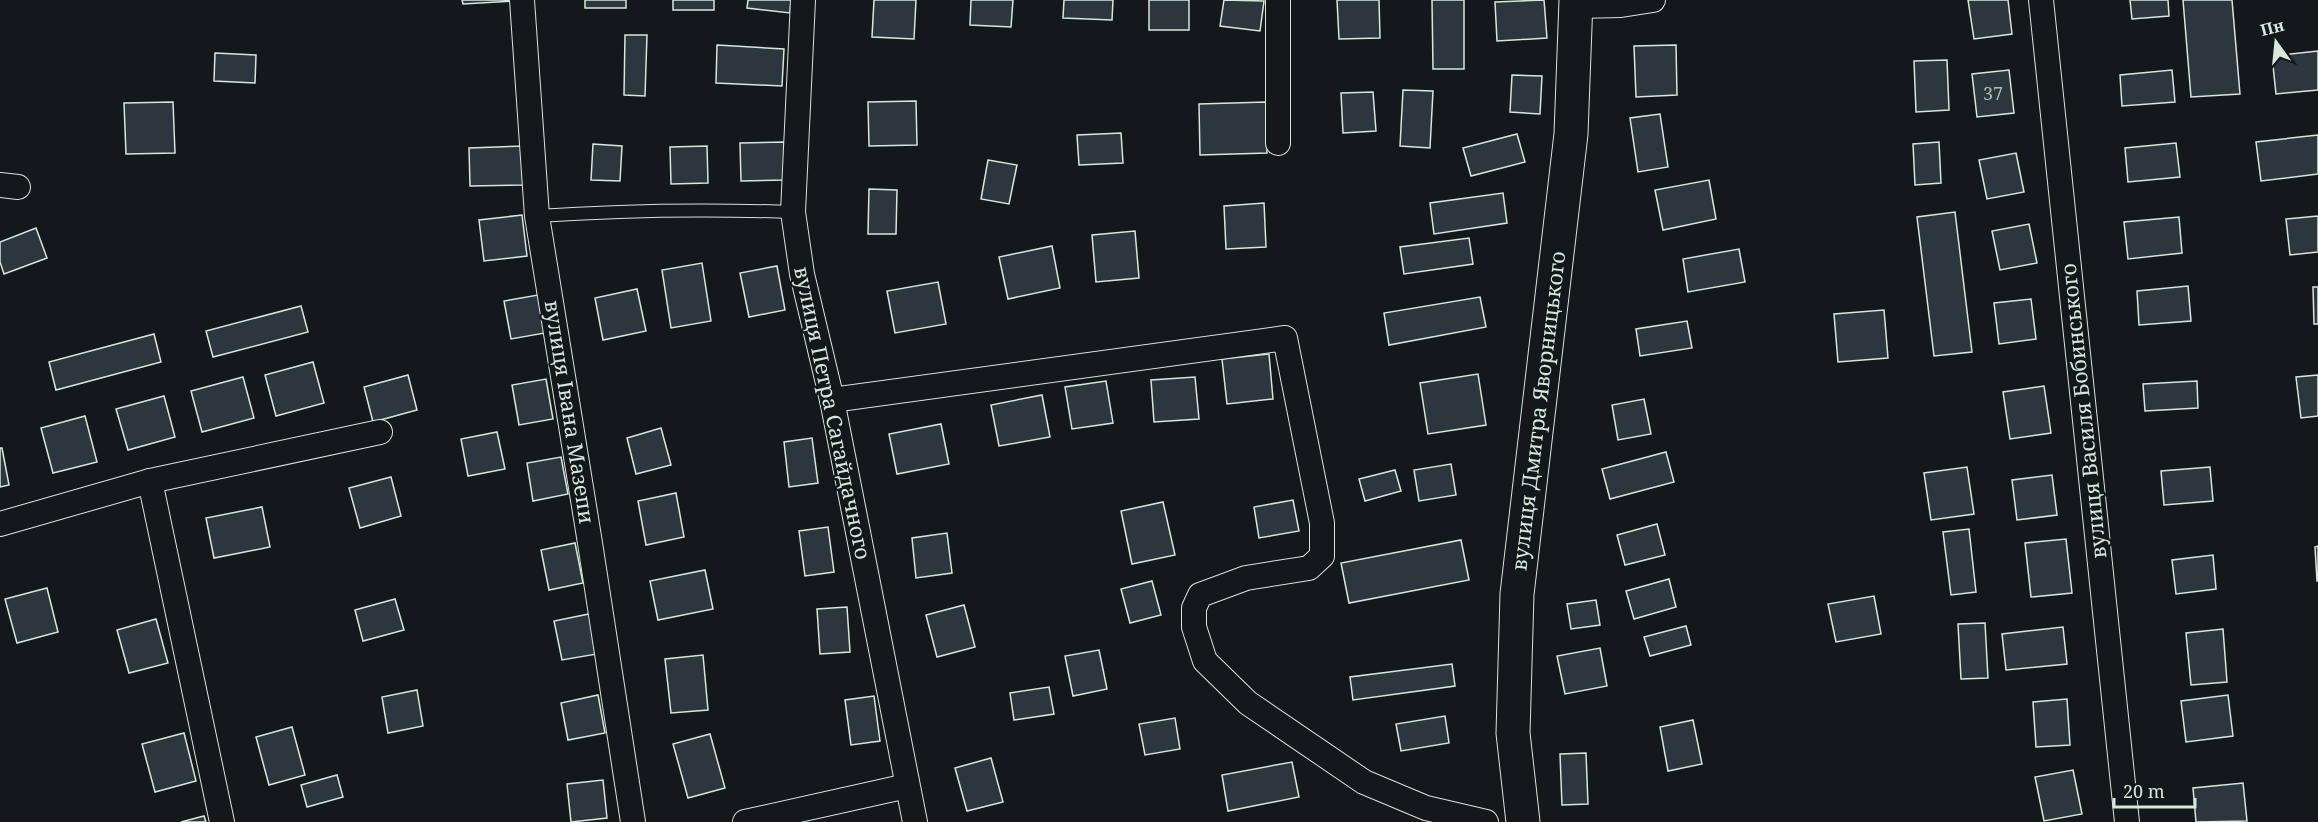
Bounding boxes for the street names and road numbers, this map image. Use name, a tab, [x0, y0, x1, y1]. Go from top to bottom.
street label: вулиця Дмитра Яворницького	[1504, 249, 1572, 572]
street label: вулиця Василя Бобинського	[2054, 262, 2112, 560]
street label: вулиця Петра Сагайдачного	[788, 264, 878, 562]
street label: вулиця Івана Мазепи	[538, 298, 601, 526]

